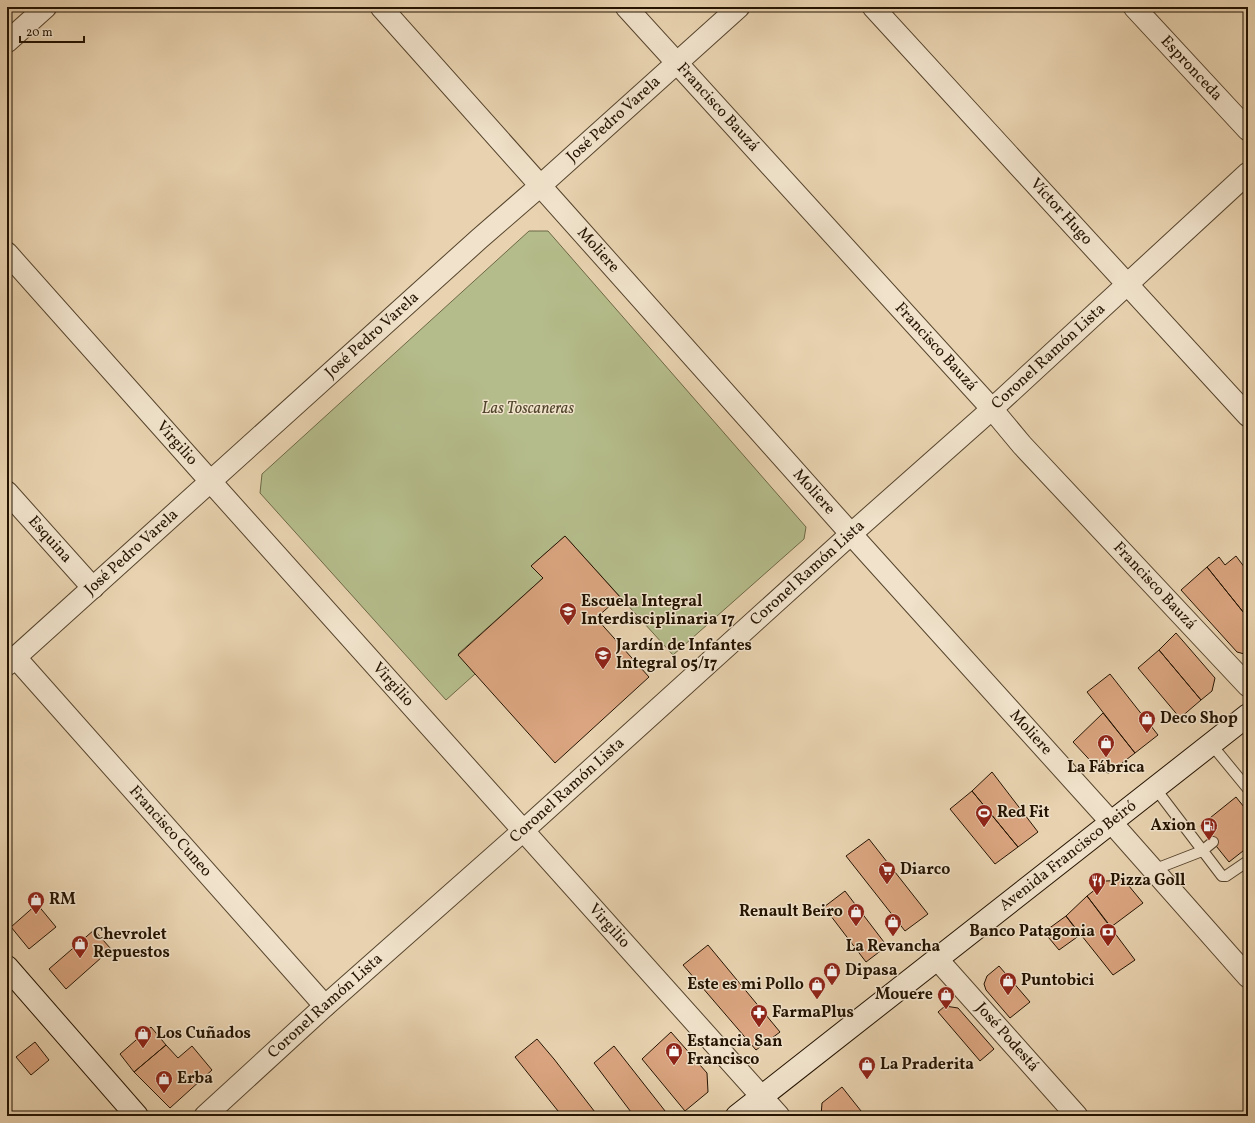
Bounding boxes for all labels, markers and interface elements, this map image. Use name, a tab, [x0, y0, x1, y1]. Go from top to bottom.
scale bar	[20, 18, 84, 44]
text: 20 m	[26, 25, 53, 41]
street label: Espronceda	[1155, 31, 1227, 106]
street label: Francisco Bauzá	[671, 58, 764, 157]
street label: José Pedro Varela	[562, 71, 666, 168]
street label: Víctor Hugo	[1024, 174, 1097, 250]
street label: Moliere	[572, 223, 624, 278]
street label: José Pedro Varela	[320, 287, 424, 384]
street label: Francisco Bauzá	[889, 298, 982, 397]
street label: Coronel Ramón Lista	[987, 299, 1111, 415]
park label: Las Toscaneras	[482, 398, 574, 420]
street label: Virgilio	[151, 416, 202, 470]
street label: Moliere	[787, 464, 840, 520]
street label: José Pedro Varela	[80, 504, 184, 601]
street label: Esquina	[23, 511, 77, 568]
street label: Coronel Ramón Lista	[745, 515, 870, 631]
street label: Francisco Bauzá	[1108, 537, 1201, 635]
place label: Escuela Integral Interdisciplinaria 17	[581, 591, 735, 631]
school or university icon: Escuela Integral Interdisciplinaria 17	[558, 601, 578, 626]
place label: Jardín de Infantes Integral 05/17	[615, 635, 752, 675]
school or university icon: Jardín de Infantes Integral 05/17	[593, 645, 613, 670]
street label: Virgilio	[367, 658, 419, 712]
street label: Moliere	[1004, 705, 1057, 760]
place label: Deco Shop	[1160, 708, 1238, 730]
shop icon: Deco Shop	[1137, 709, 1157, 734]
street label: Coronel Ramón Lista	[505, 733, 630, 848]
shop icon: La Fábrica	[1096, 733, 1116, 758]
place label: La Fábrica	[1067, 757, 1145, 779]
street label: Francisco Cuneo	[123, 781, 217, 882]
street label: Avenida Francisco Beiró	[995, 795, 1141, 917]
place label: Red Fit	[997, 802, 1050, 824]
sports icon: Red Fit	[974, 803, 994, 828]
place label: Axion	[1151, 815, 1196, 837]
fuel station icon: Axion	[1199, 816, 1219, 841]
place label: Diarco	[900, 859, 950, 881]
supermarket icon: Diarco	[877, 860, 897, 885]
place label: Pizza Goll	[1110, 870, 1186, 892]
restaurant icon: Pizza Goll	[1087, 871, 1107, 896]
place label: RM	[49, 889, 76, 911]
shop icon: RM	[26, 890, 46, 915]
street label: Virgilio	[583, 899, 635, 953]
place label: Renault Beiro	[739, 901, 843, 923]
shop icon: Renault Beiro	[846, 902, 866, 927]
shop icon: La Revancha	[883, 912, 903, 937]
place label: Banco Patagonia	[969, 921, 1095, 943]
bank icon: Banco Patagonia	[1098, 922, 1118, 947]
place label: Chevrolet Repuestos	[93, 924, 170, 964]
shop icon: Chevrolet Repuestos	[70, 934, 90, 959]
place label: La Revancha	[846, 936, 941, 958]
street label: Coronel Ramón Lista	[263, 949, 388, 1064]
place label: Dipasa	[845, 960, 898, 982]
shop icon: Dipasa	[822, 961, 842, 986]
place label: Puntobici	[1021, 970, 1095, 992]
shop icon: Puntobici	[998, 971, 1018, 996]
place label: Este es mi Pollo	[687, 974, 804, 996]
shop icon: Este es mi Pollo	[807, 975, 827, 1000]
place label: Mouere	[875, 984, 933, 1006]
shop icon: Mouere	[936, 985, 956, 1010]
street label: José Podestá	[970, 998, 1044, 1077]
place label: FarmaPlus	[772, 1002, 854, 1024]
pharmacy icon: FarmaPlus	[749, 1003, 769, 1028]
place label: Los Cuñados	[156, 1023, 251, 1045]
shop icon: Los Cuñados	[133, 1024, 153, 1049]
place label: Estancia San Francisco	[687, 1031, 783, 1071]
shop icon: Estancia San Francisco	[664, 1041, 684, 1066]
place label: La Praderita	[880, 1054, 974, 1076]
shop icon: La Praderita	[857, 1055, 877, 1080]
place label: Erba	[177, 1068, 213, 1090]
shop icon: Erba	[154, 1069, 174, 1094]

